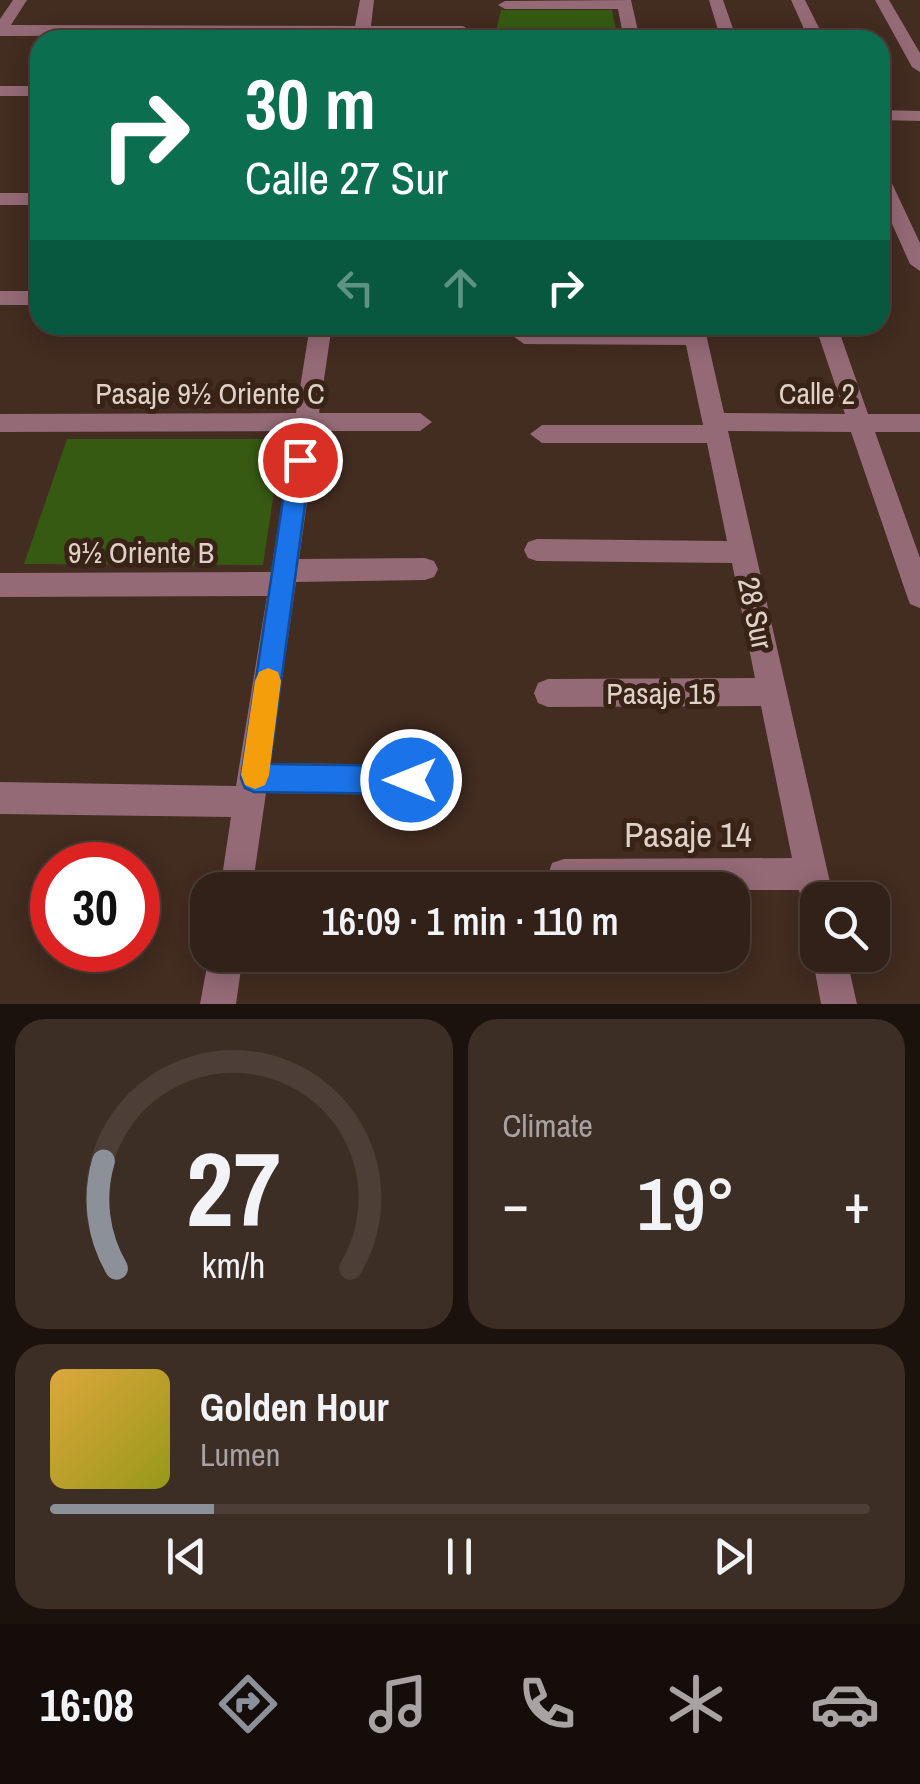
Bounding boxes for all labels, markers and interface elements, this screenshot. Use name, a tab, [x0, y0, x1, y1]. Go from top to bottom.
text: 30 m	[245, 57, 376, 151]
icon: right	[80, 70, 210, 200]
text: Calle 27 Sur	[245, 147, 448, 208]
icon: left	[328, 260, 383, 315]
icon: ahead	[433, 260, 488, 315]
icon: right	[538, 260, 593, 315]
street label: Pasaje 9½ Oriente C	[95, 373, 325, 413]
street label: Calle 2	[779, 373, 855, 413]
pin	[258, 418, 343, 503]
icon: arrive	[273, 433, 328, 488]
street label: 9½ Oriente B	[68, 532, 214, 572]
street label: 28 Sur	[729, 573, 783, 653]
street label: Pasaje 15	[606, 673, 716, 713]
position arrow	[359, 728, 463, 832]
street label: Pasaje 14	[624, 811, 752, 858]
speed limit sign: 30	[30, 842, 160, 972]
map controls	[800, 882, 890, 972]
button: search	[800, 882, 890, 972]
text: 16:09 · 1 min · 110 m	[321, 896, 619, 947]
text: Climate	[503, 1104, 593, 1147]
text: 27	[186, 1118, 281, 1258]
text: 19°	[637, 1152, 735, 1253]
text: −	[503, 1166, 529, 1240]
text: +	[844, 1166, 870, 1240]
text: km/h	[202, 1241, 266, 1289]
text: Golden Hour	[200, 1382, 389, 1433]
text: Lumen	[200, 1433, 280, 1476]
icon: previous	[159, 1529, 214, 1584]
icon: pause	[432, 1529, 487, 1584]
icon: next	[706, 1529, 761, 1584]
icon: directions	[213, 1669, 283, 1739]
icon: music	[363, 1669, 433, 1739]
icon: phone	[512, 1669, 582, 1739]
icon: climate	[661, 1669, 731, 1739]
icon: car	[810, 1669, 880, 1739]
text: 16:08	[40, 1674, 134, 1735]

